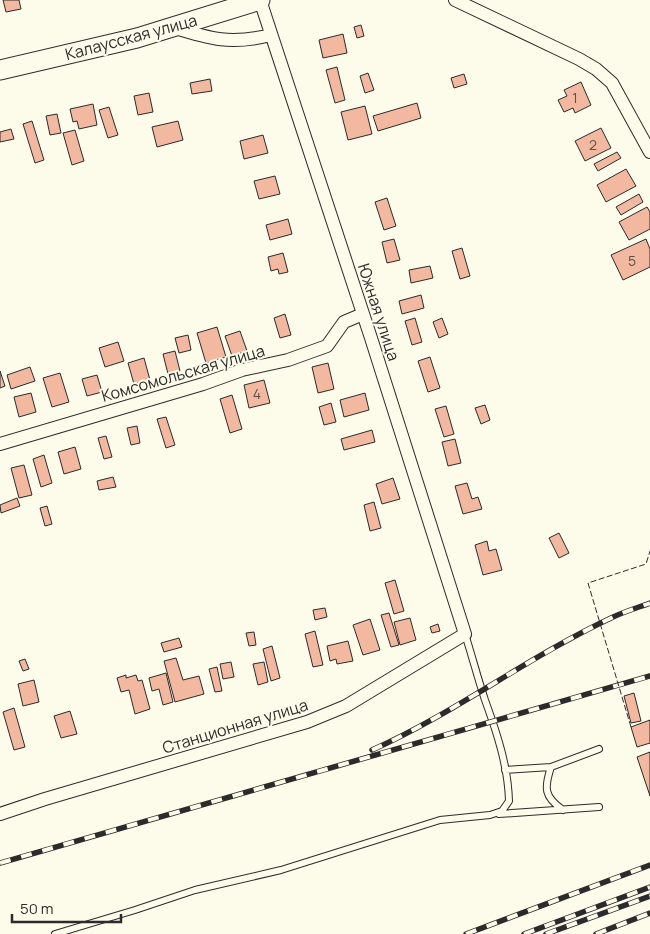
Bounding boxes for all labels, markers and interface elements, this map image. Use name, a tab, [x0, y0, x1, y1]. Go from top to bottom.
street label: Калаусская улица	[63, 9, 199, 65]
house number: 1	[572, 88, 578, 107]
house number: 2	[589, 135, 597, 154]
house number: 5	[628, 251, 636, 270]
street label: Южная улица	[353, 261, 405, 363]
street label: Комсомольская улица	[99, 339, 267, 407]
house number: 4	[253, 384, 261, 403]
street label: Станционная улица	[160, 693, 310, 759]
scale bar	[12, 892, 121, 924]
text: 50 m	[20, 898, 54, 919]

